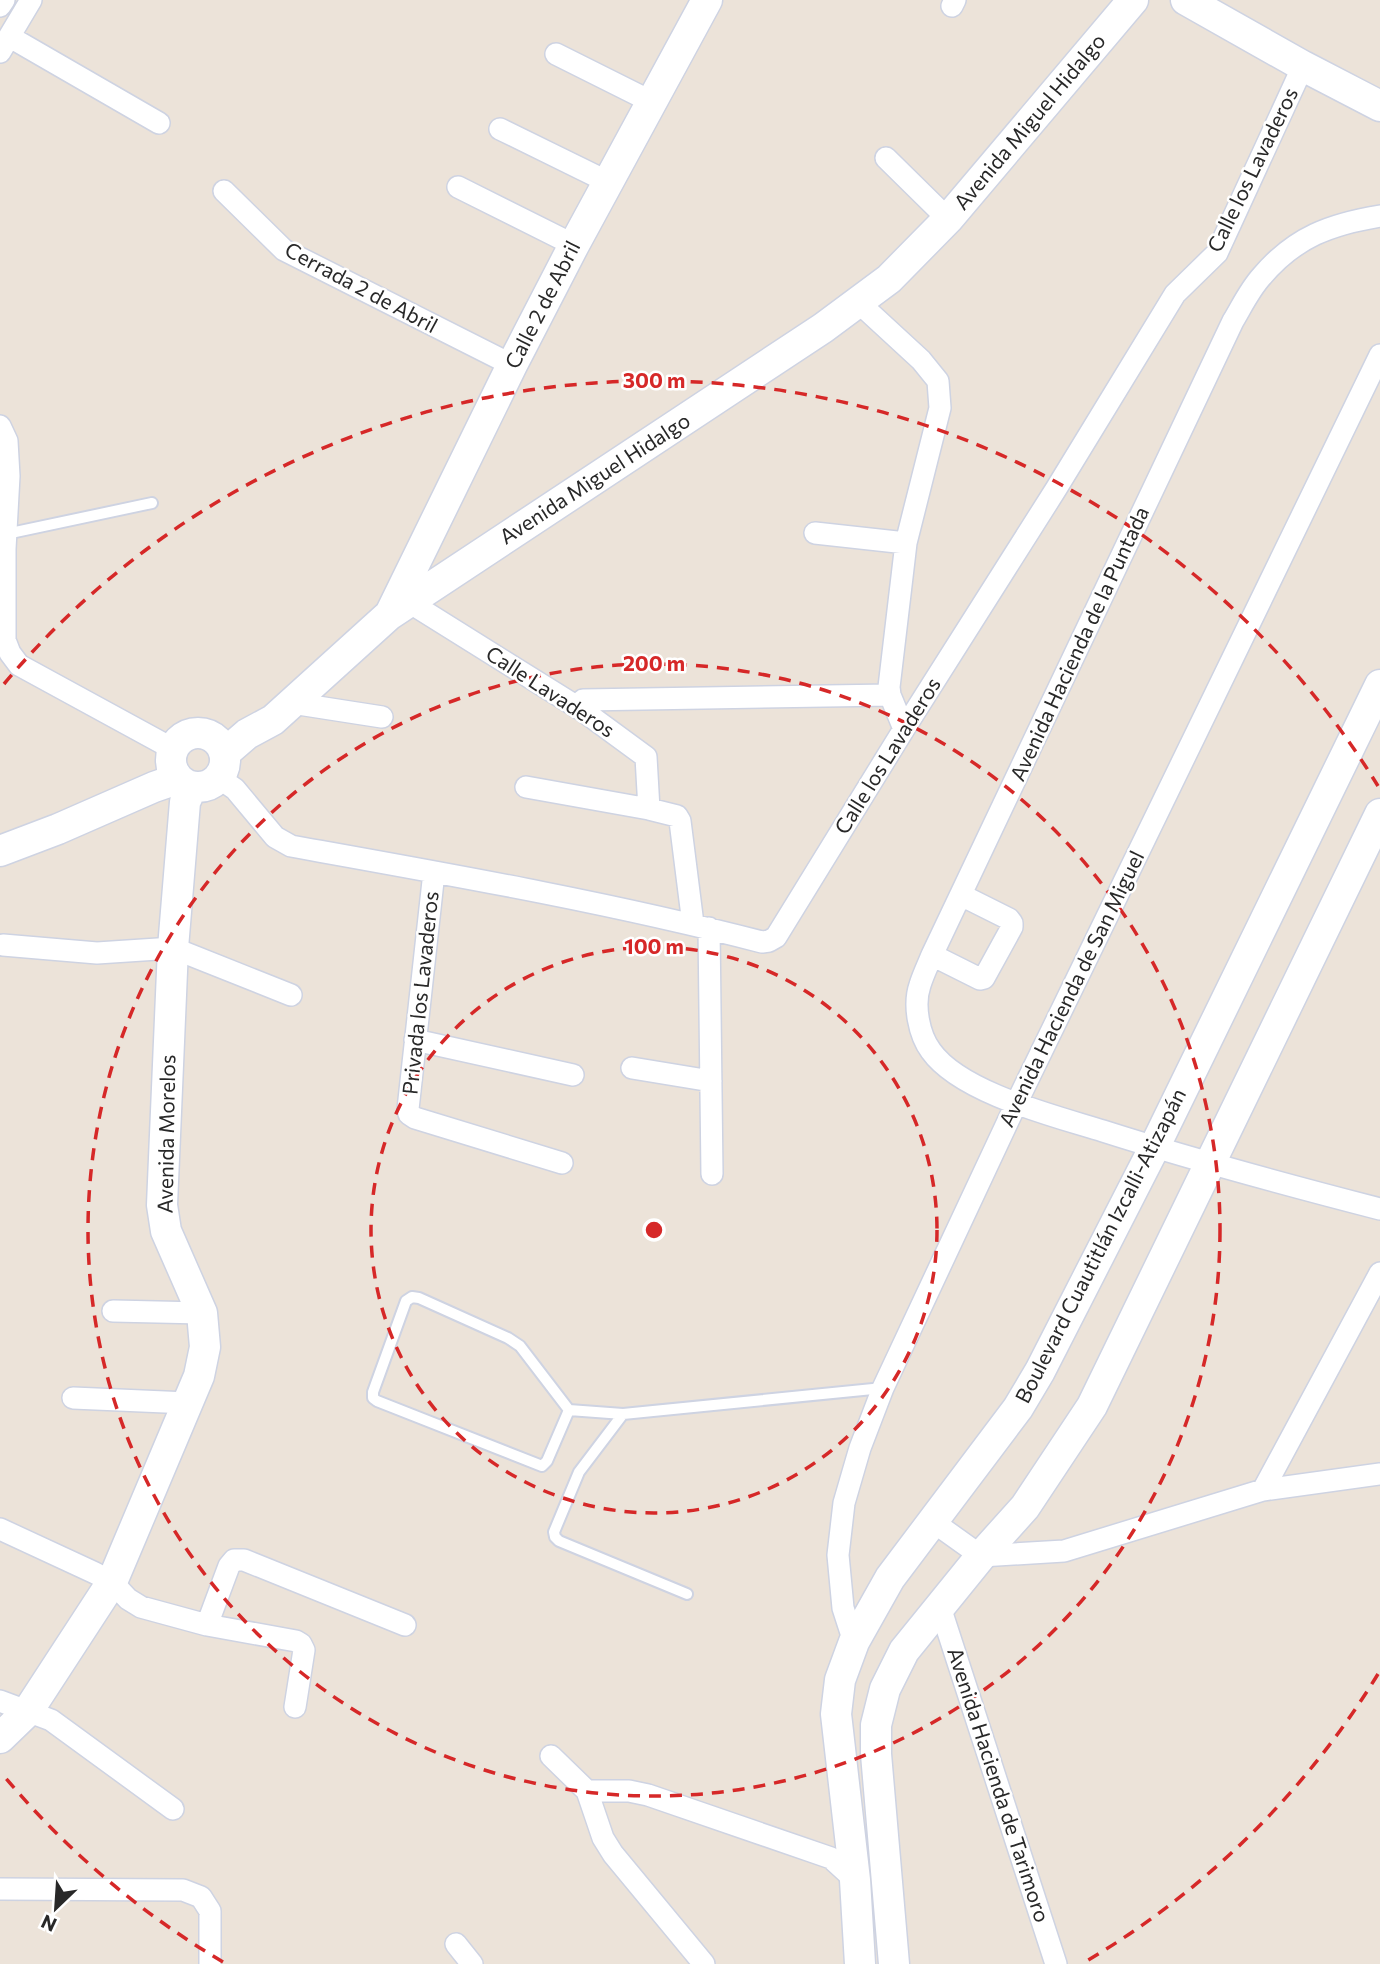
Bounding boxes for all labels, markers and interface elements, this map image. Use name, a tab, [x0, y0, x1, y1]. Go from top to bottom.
street label: Avenida Miguel Hidalgo	[948, 28, 1110, 214]
street label: Calle los Lavaderos	[1201, 83, 1302, 256]
street label: Cerrada 2 de Abril	[281, 236, 442, 337]
street label: Calle 2 de Abril	[499, 236, 585, 372]
text: 300 m	[623, 367, 685, 392]
street label: Avenida Miguel Hidalgo	[494, 407, 694, 549]
street label: Avenida Hacienda de la Puntada	[1004, 502, 1153, 784]
street label: Calle Lavaderos	[482, 640, 620, 742]
text: 200 m	[623, 650, 685, 675]
street label: Calle los Lavaderos	[828, 672, 945, 838]
street label: Avenida Hacienda de San Miguel	[993, 846, 1149, 1130]
street label: Privada los Lavaderos	[396, 890, 443, 1096]
text: 100 m	[624, 933, 684, 958]
street label: Avenida Morelos	[152, 1054, 179, 1214]
street label: Boulevard Cuautitlán Izcalli-Atizapán	[1009, 1084, 1190, 1407]
centre of rings	[642, 1218, 666, 1242]
street label: Avenida Hacienda de Tarimoro	[943, 1644, 1056, 1925]
north arrow	[21, 1873, 91, 1943]
text: N	[37, 1910, 60, 1937]

